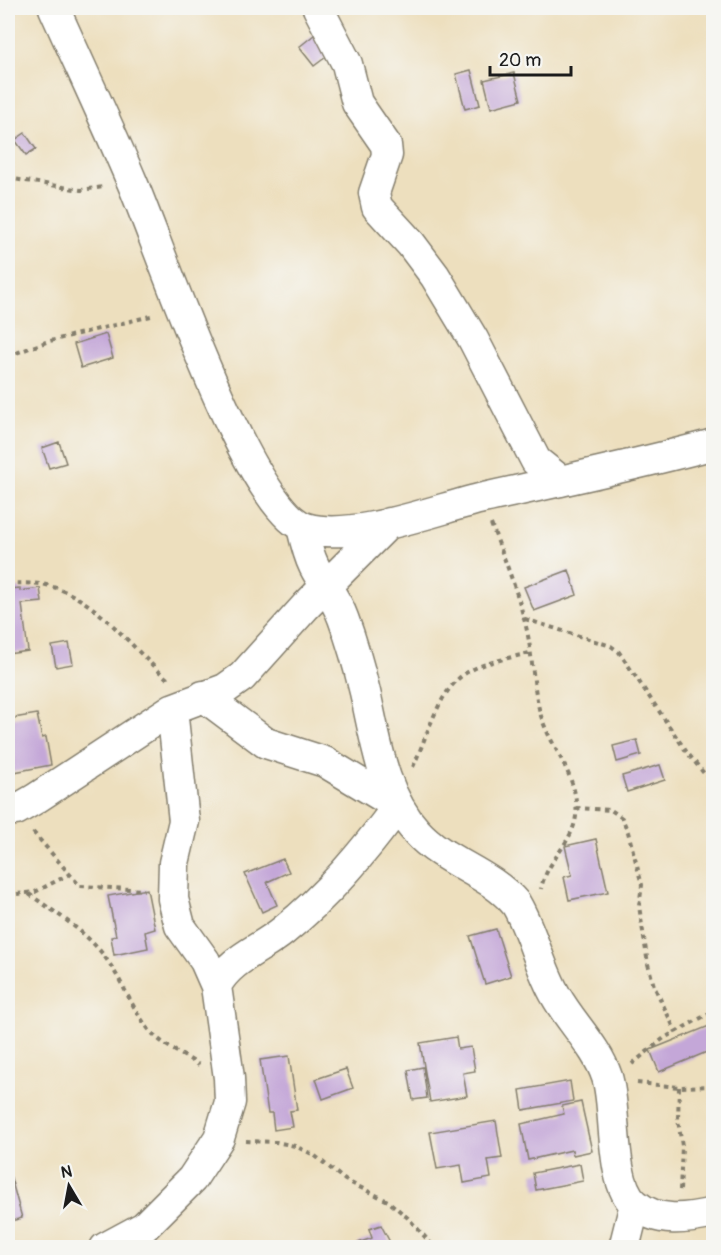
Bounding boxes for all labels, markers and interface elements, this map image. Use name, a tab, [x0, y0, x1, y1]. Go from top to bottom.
scale bar	[490, 39, 571, 77]
text: 20 m	[499, 49, 541, 72]
north arrow	[39, 1156, 99, 1216]
text: N	[60, 1161, 74, 1183]

